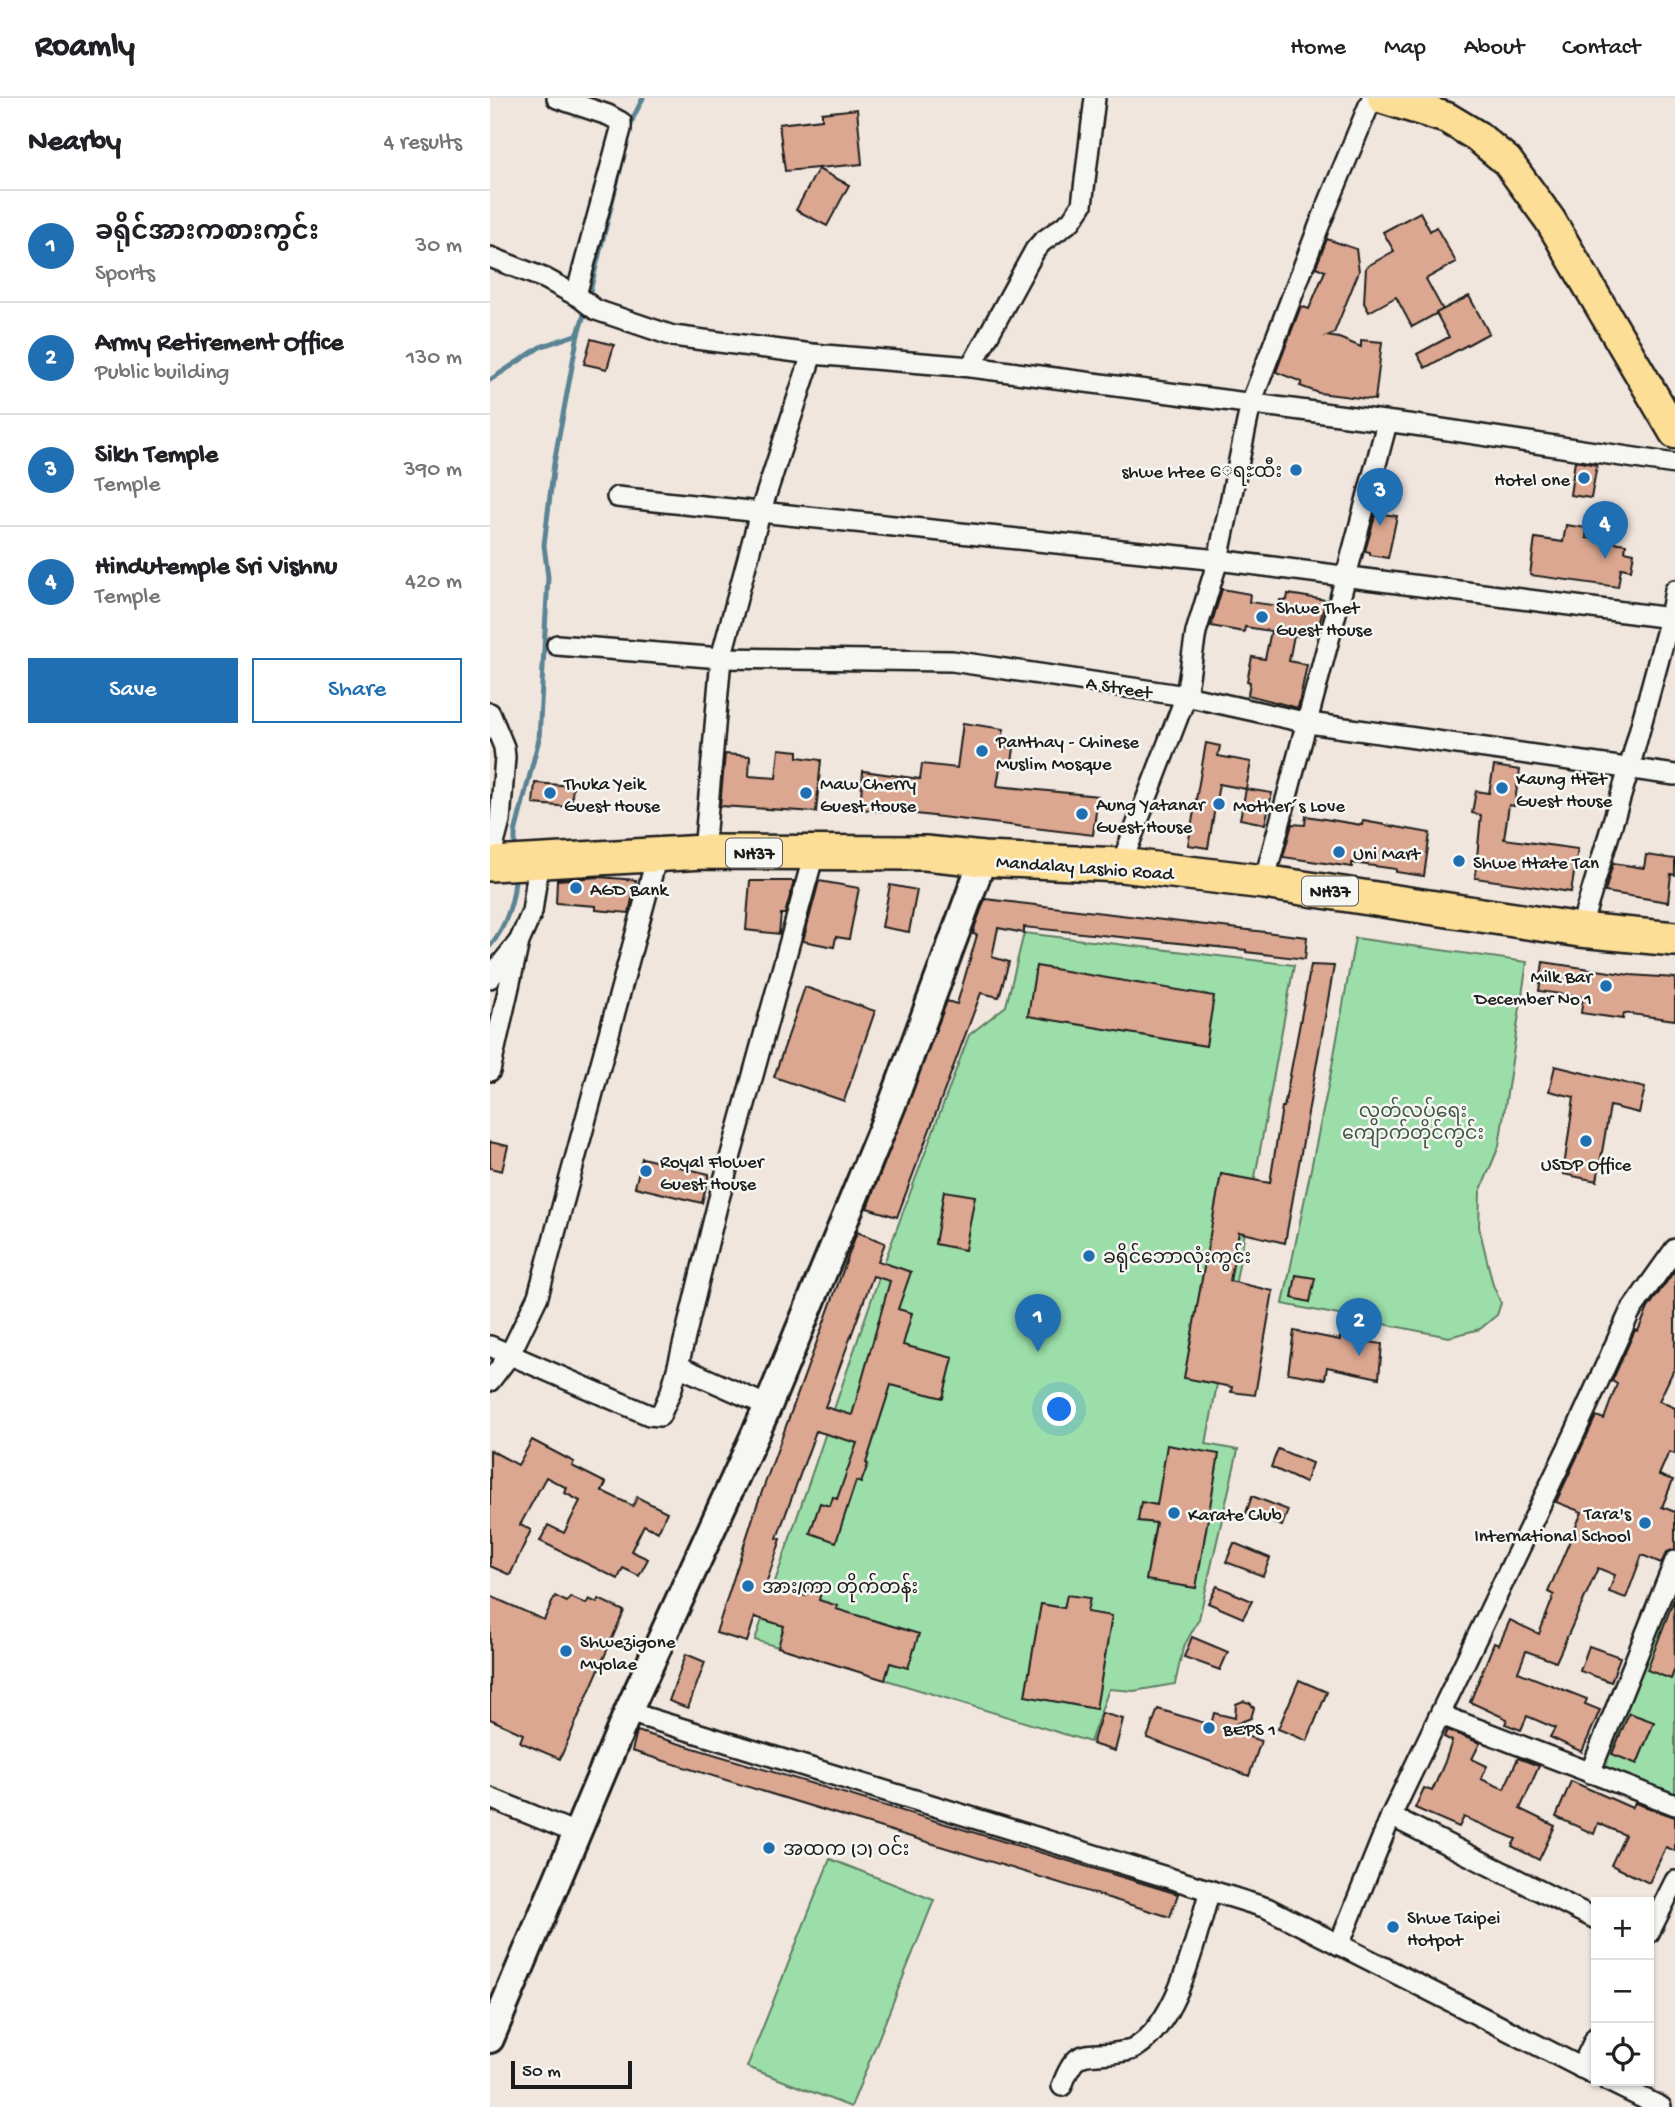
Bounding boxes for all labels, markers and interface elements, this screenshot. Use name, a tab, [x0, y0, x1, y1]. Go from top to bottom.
text: Roamly	[35, 29, 135, 67]
text: Home	[1290, 34, 1346, 63]
text: Map	[1384, 34, 1426, 63]
text: About	[1464, 34, 1524, 63]
text: Contact	[1562, 34, 1640, 63]
text: Nearby	[28, 126, 121, 161]
text: 4 results	[383, 130, 462, 157]
text: ခရိုင်အားကစားကွင်း	[95, 219, 319, 250]
text: 1	[46, 233, 56, 260]
text: 30 m	[415, 233, 462, 260]
text: Sports	[95, 261, 155, 288]
text: Army Retirement Office	[95, 329, 343, 360]
text: 2	[45, 345, 57, 372]
text: 130 m	[406, 345, 462, 372]
text: Public building	[95, 360, 229, 387]
text: Sikh Temple	[95, 441, 218, 472]
place label: shwe htee ေရႊထီး	[1121, 456, 1282, 486]
text: 3	[45, 457, 57, 484]
text: 390 m	[404, 457, 462, 484]
marker: shwe htee ေရႊထီး	[1288, 462, 1304, 478]
pin: 3	[1357, 468, 1403, 526]
place label: Hotel one	[1494, 470, 1570, 493]
marker: Hotel one	[1576, 470, 1592, 486]
text: Temple	[95, 472, 160, 499]
pin: 4	[1582, 501, 1628, 559]
text: Hindutemple Sri Vishnu	[95, 553, 337, 584]
text: 4	[46, 569, 56, 596]
text: 420 m	[405, 569, 462, 596]
text: Temple	[95, 584, 160, 611]
place label: Shwe Thet Guest House	[1276, 598, 1373, 643]
marker: Shwe Thet Guest House	[1254, 609, 1270, 625]
button: Save	[28, 658, 238, 723]
button: Share	[252, 658, 462, 723]
street label: A Street	[1084, 673, 1155, 706]
place label: Panthay - Chinese Muslim Mosque	[995, 732, 1139, 777]
marker: Panthay - Chinese Muslim Mosque	[974, 743, 990, 759]
place label: Kaung Htet Guest House	[1516, 769, 1613, 814]
place label: Thuka Yeik Guest House	[563, 774, 661, 819]
place label: Maw Cherry Guest House	[820, 774, 917, 819]
marker: Kaung Htet Guest House	[1494, 780, 1510, 796]
marker: Thuka Yeik Guest House	[542, 785, 558, 801]
marker: Maw Cherry Guest House	[798, 785, 814, 801]
place label: Aung Yatanar Guest House	[1096, 795, 1207, 840]
marker: Mother´s Love	[1211, 796, 1227, 812]
place label: Mother´s Love	[1233, 796, 1345, 819]
marker: Aung Yatanar Guest House	[1074, 806, 1090, 822]
road number: NH37	[726, 838, 782, 868]
marker: Uni Mart	[1331, 844, 1347, 860]
place label: Uni Mart	[1353, 844, 1422, 867]
street label: Mandalay Lashio Road	[995, 852, 1176, 887]
marker: Shwe Htate Tan	[1451, 853, 1467, 869]
place label: Shwe Htate Tan	[1473, 853, 1599, 876]
road number: NH37	[1302, 876, 1358, 906]
marker: AGD Bank	[568, 880, 584, 896]
place label: AGD Bank	[590, 880, 669, 903]
place label: Milk Bar December No 1	[1473, 967, 1594, 1012]
marker: Milk Bar December No 1	[1598, 978, 1614, 994]
park label: လွတ်လပ်ရေး ကျောက်တိုင်ကွင်း	[1342, 1096, 1484, 1149]
marker: USDP Office	[1578, 1133, 1594, 1149]
place label: Royal Flower Guest House	[660, 1152, 766, 1197]
place label: USDP Office	[1541, 1155, 1631, 1178]
marker: Royal Flower Guest House	[638, 1163, 654, 1179]
place label: ခရိုင်ဘောလုံးကွင်း	[1103, 1242, 1251, 1273]
marker: ခရိုင်ဘောလုံးကွင်း	[1081, 1248, 1097, 1264]
pin: 1	[1015, 1294, 1061, 1352]
pin: 2	[1336, 1298, 1382, 1356]
your location	[1042, 1392, 1076, 1426]
place label: Tara's International School	[1474, 1504, 1632, 1549]
marker: Karate Club	[1166, 1505, 1182, 1521]
place label: Karate Club	[1188, 1505, 1282, 1528]
marker: Tara's International School	[1637, 1515, 1653, 1531]
place label: အား/ကာ တိုက်တန်း	[762, 1572, 918, 1603]
marker: အား/ကာ တိုက်တန်း	[740, 1578, 756, 1594]
place label: Shwezigone Myolae	[580, 1632, 676, 1677]
marker: Shwezigone Myolae	[558, 1643, 574, 1659]
marker: BEPS 1	[1201, 1720, 1217, 1736]
place label: BEPS 1	[1222, 1720, 1276, 1743]
place label: အထက (၁) ဝင်း	[783, 1834, 909, 1863]
marker: အထက (၁) ဝင်း	[761, 1840, 777, 1856]
map controls	[1591, 1897, 1654, 2086]
button: +	[1591, 1897, 1654, 1960]
place label: Shwe Taipei Hotpot	[1407, 1908, 1500, 1953]
marker: Shwe Taipei Hotpot	[1385, 1919, 1401, 1935]
button: −	[1591, 1960, 1654, 2023]
button: locate	[1591, 2023, 1654, 2086]
scale bar	[511, 2058, 632, 2090]
text: 50 m	[522, 2061, 561, 2084]

